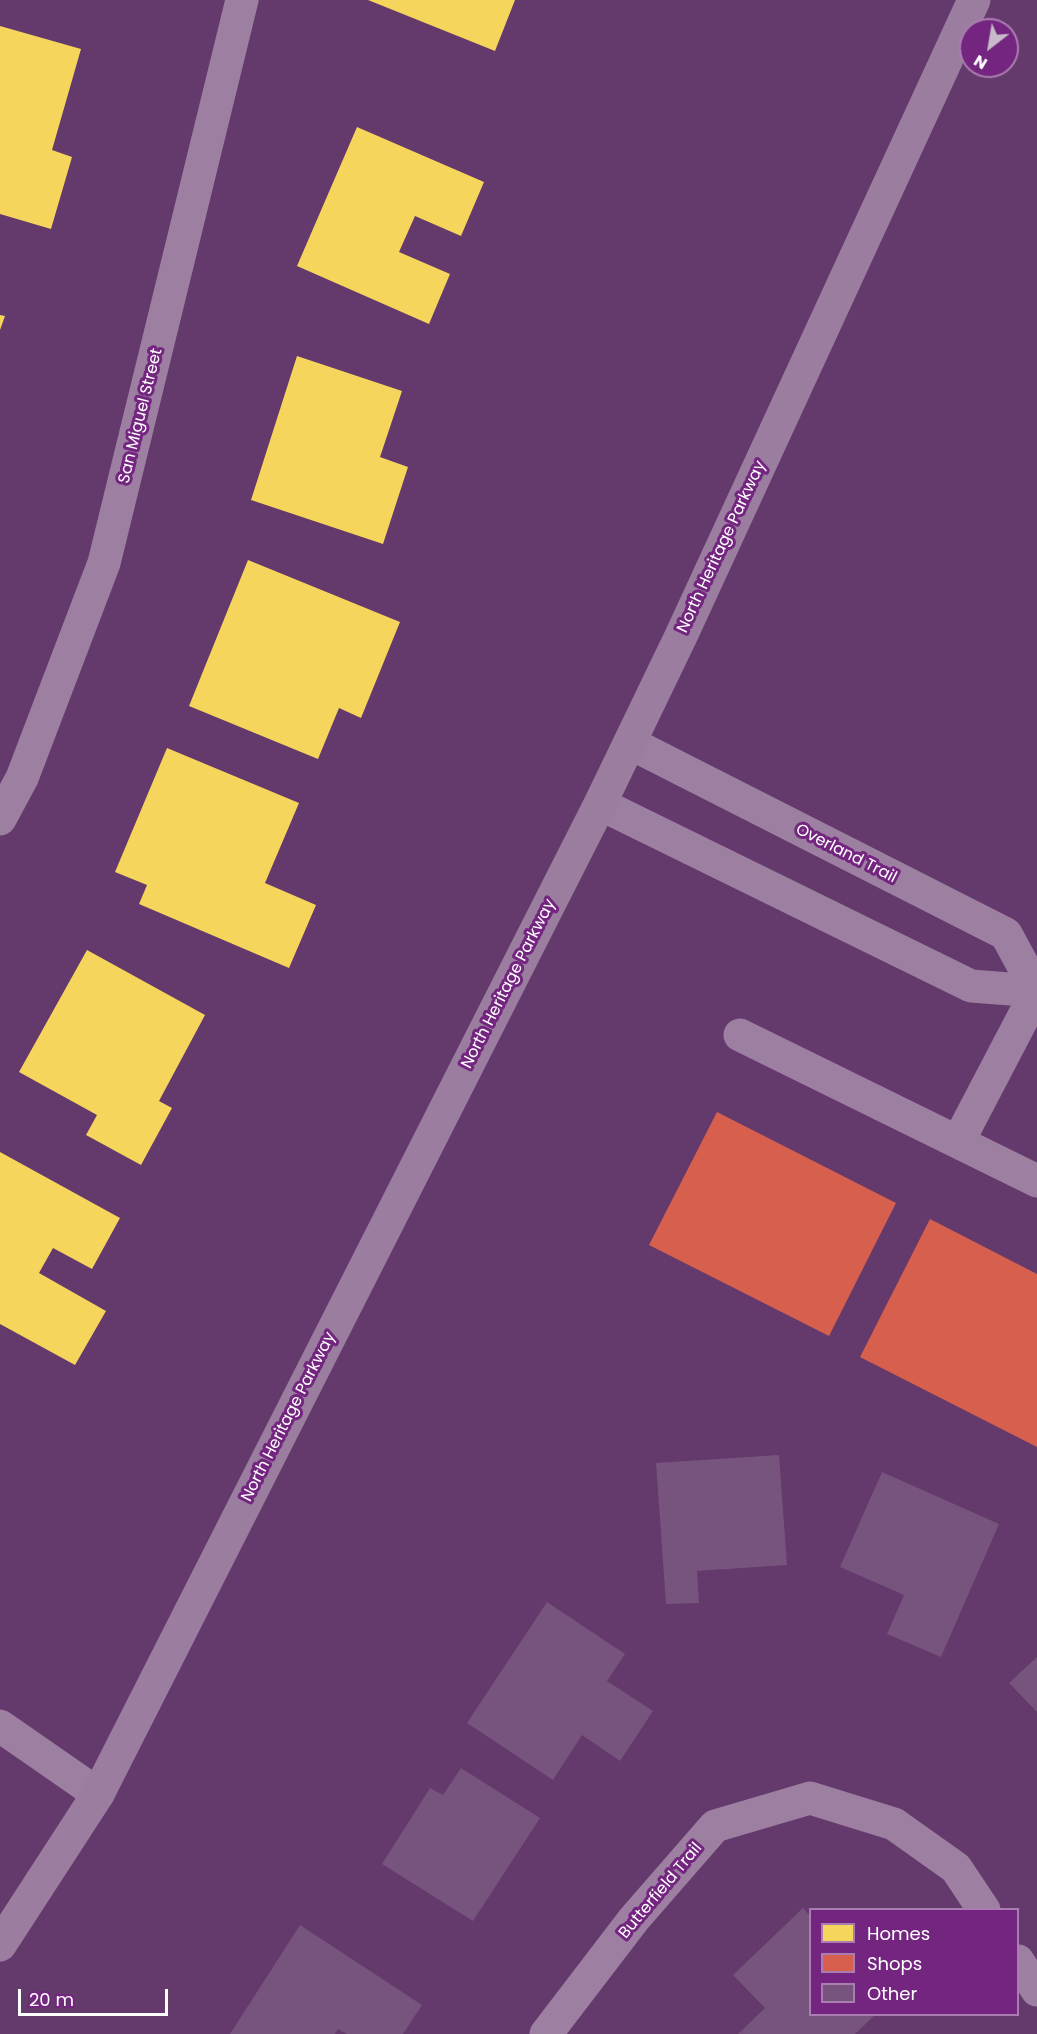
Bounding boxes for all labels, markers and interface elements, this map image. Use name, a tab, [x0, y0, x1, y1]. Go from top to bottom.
north arrow	[959, 18, 1019, 78]
text: N	[969, 49, 992, 75]
street label: San Miguel Street	[115, 347, 167, 485]
street label: North Heritage Parkway	[674, 458, 770, 636]
street label: Overland Trail	[792, 820, 900, 888]
street label: North Heritage Parkway	[458, 896, 560, 1072]
street label: North Heritage Parkway	[238, 1329, 340, 1505]
street label: Butterfield Trail	[615, 1839, 707, 1943]
legend	[809, 1908, 1019, 2016]
text: Homes	[867, 1921, 930, 1946]
text: Shops	[867, 1951, 922, 1976]
scale bar	[21, 1977, 171, 2015]
text: Other	[867, 1981, 917, 2006]
text: 20 m	[29, 1987, 74, 2012]

